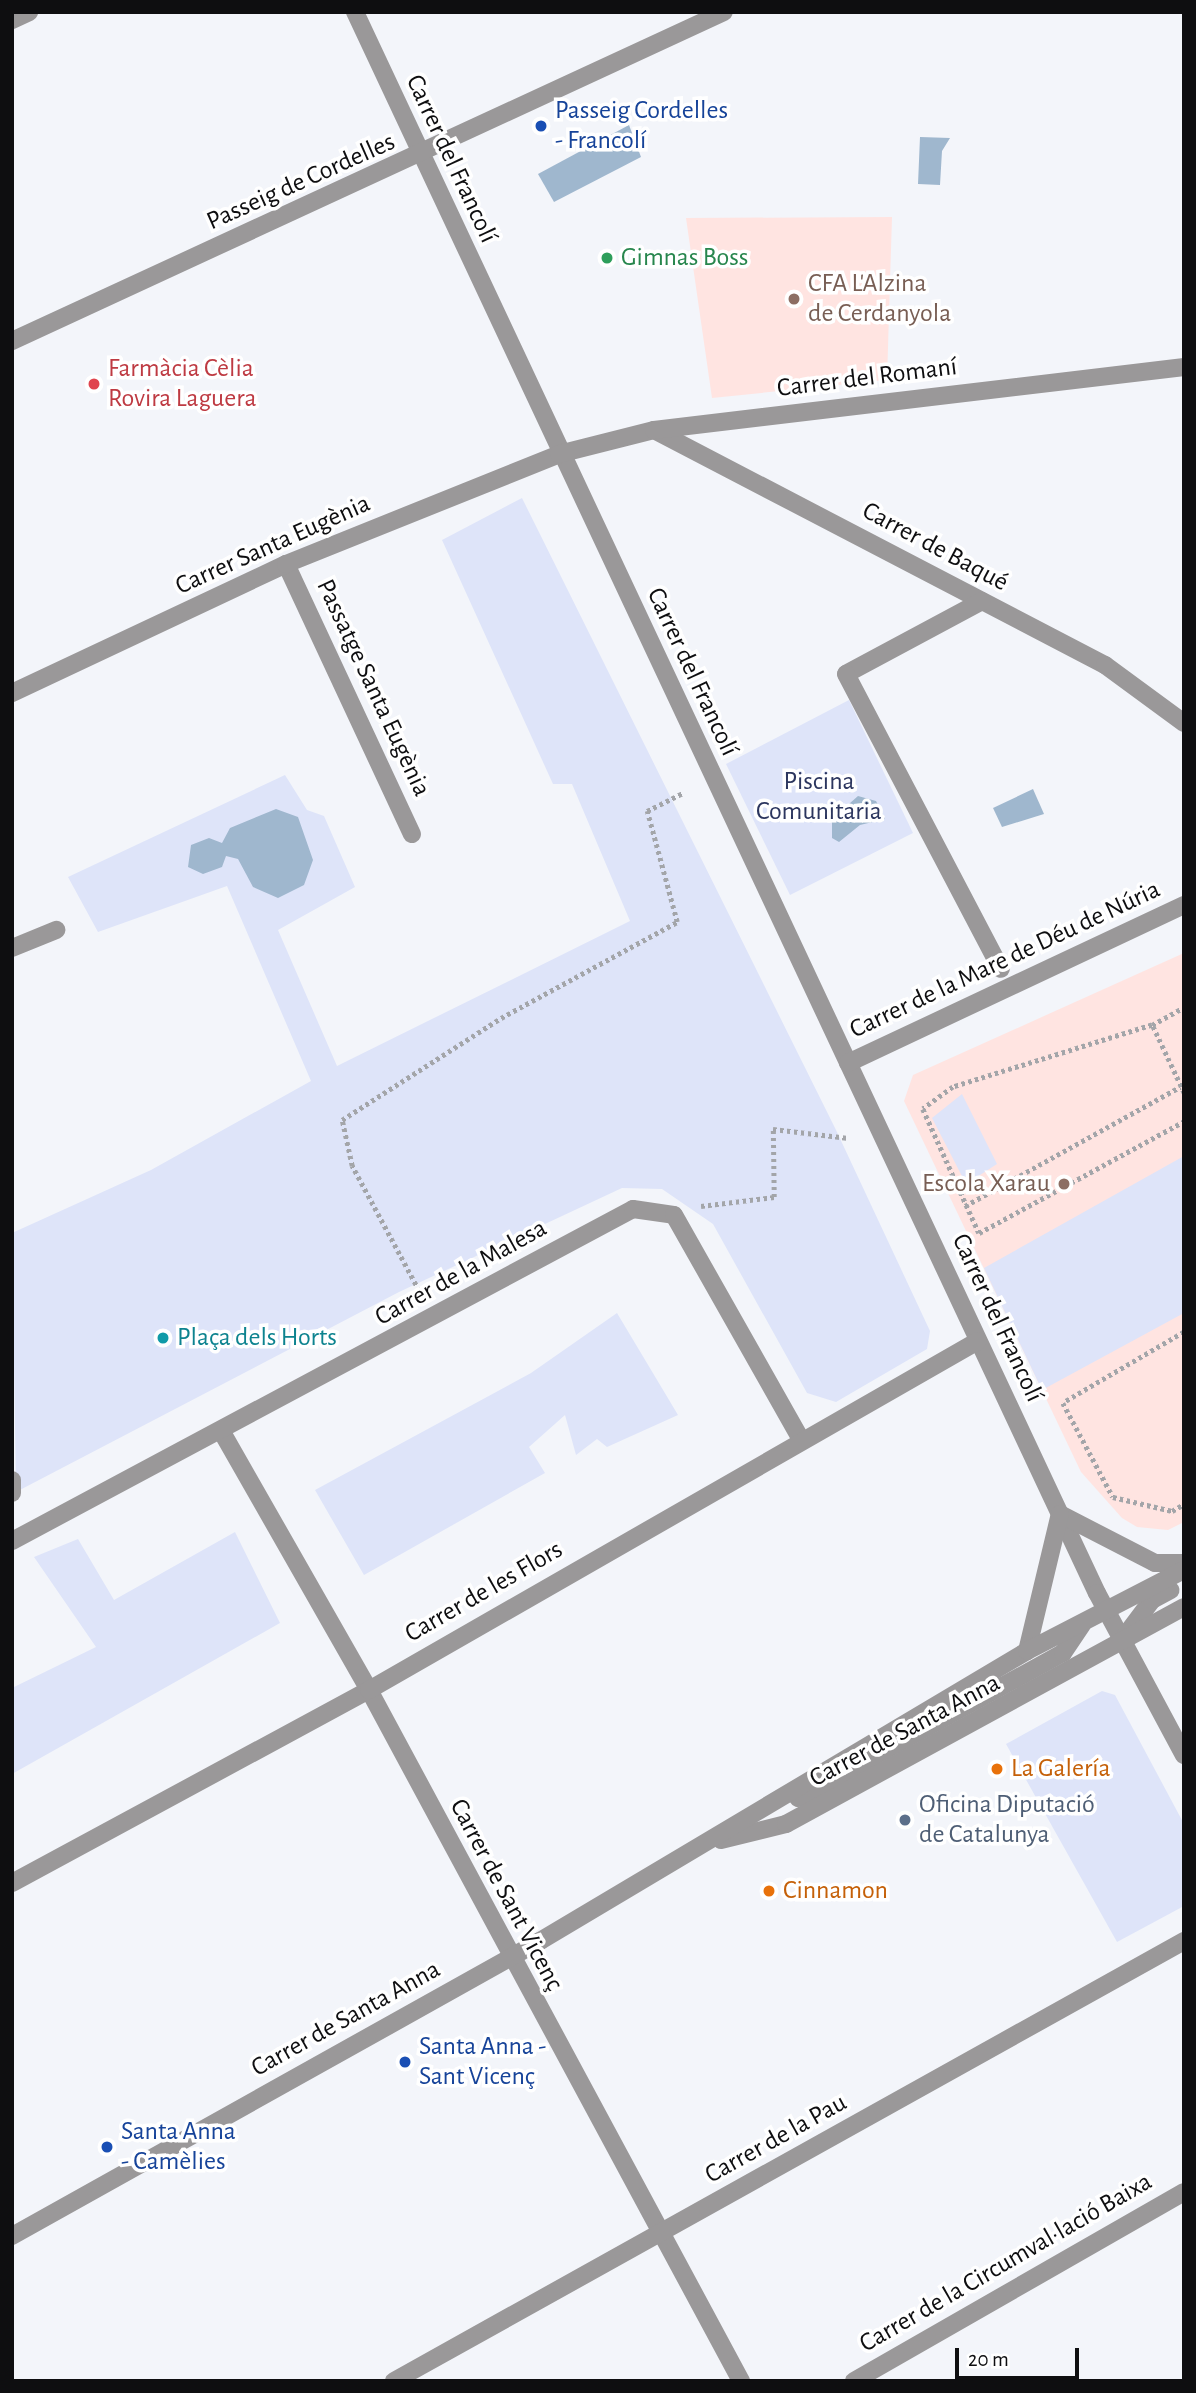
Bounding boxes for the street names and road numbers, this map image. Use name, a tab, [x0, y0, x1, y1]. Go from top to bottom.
street label: Carrer del Francolí	[398, 70, 504, 248]
street label: Passeig de Cordelles	[202, 126, 400, 238]
street label: Carrer del Romaní	[775, 351, 959, 405]
street label: Carrer Santa Eugènia	[171, 488, 375, 602]
street label: Carrer de Baqué	[857, 495, 1013, 599]
street label: Passatge Santa Eugènia	[309, 574, 437, 802]
street label: Carrer del Francolí	[639, 583, 745, 761]
street label: Carrer de la Mare de Déu de Núria	[845, 874, 1165, 1046]
street label: Carrer de la Malesa	[370, 1213, 552, 1333]
street label: Carrer del Francolí	[944, 1229, 1050, 1407]
street label: Carrer de les Flors	[400, 1534, 568, 1650]
street label: Carrer de Santa Anna	[804, 1668, 1006, 1794]
street label: Carrer de Sant Vicenç	[442, 1794, 570, 1996]
street label: Carrer de Santa Anna	[246, 1954, 446, 2084]
street label: Carrer de la Pau	[700, 2087, 852, 2191]
street label: Carrer de la Circumval·lació Baixa	[854, 2166, 1158, 2360]

